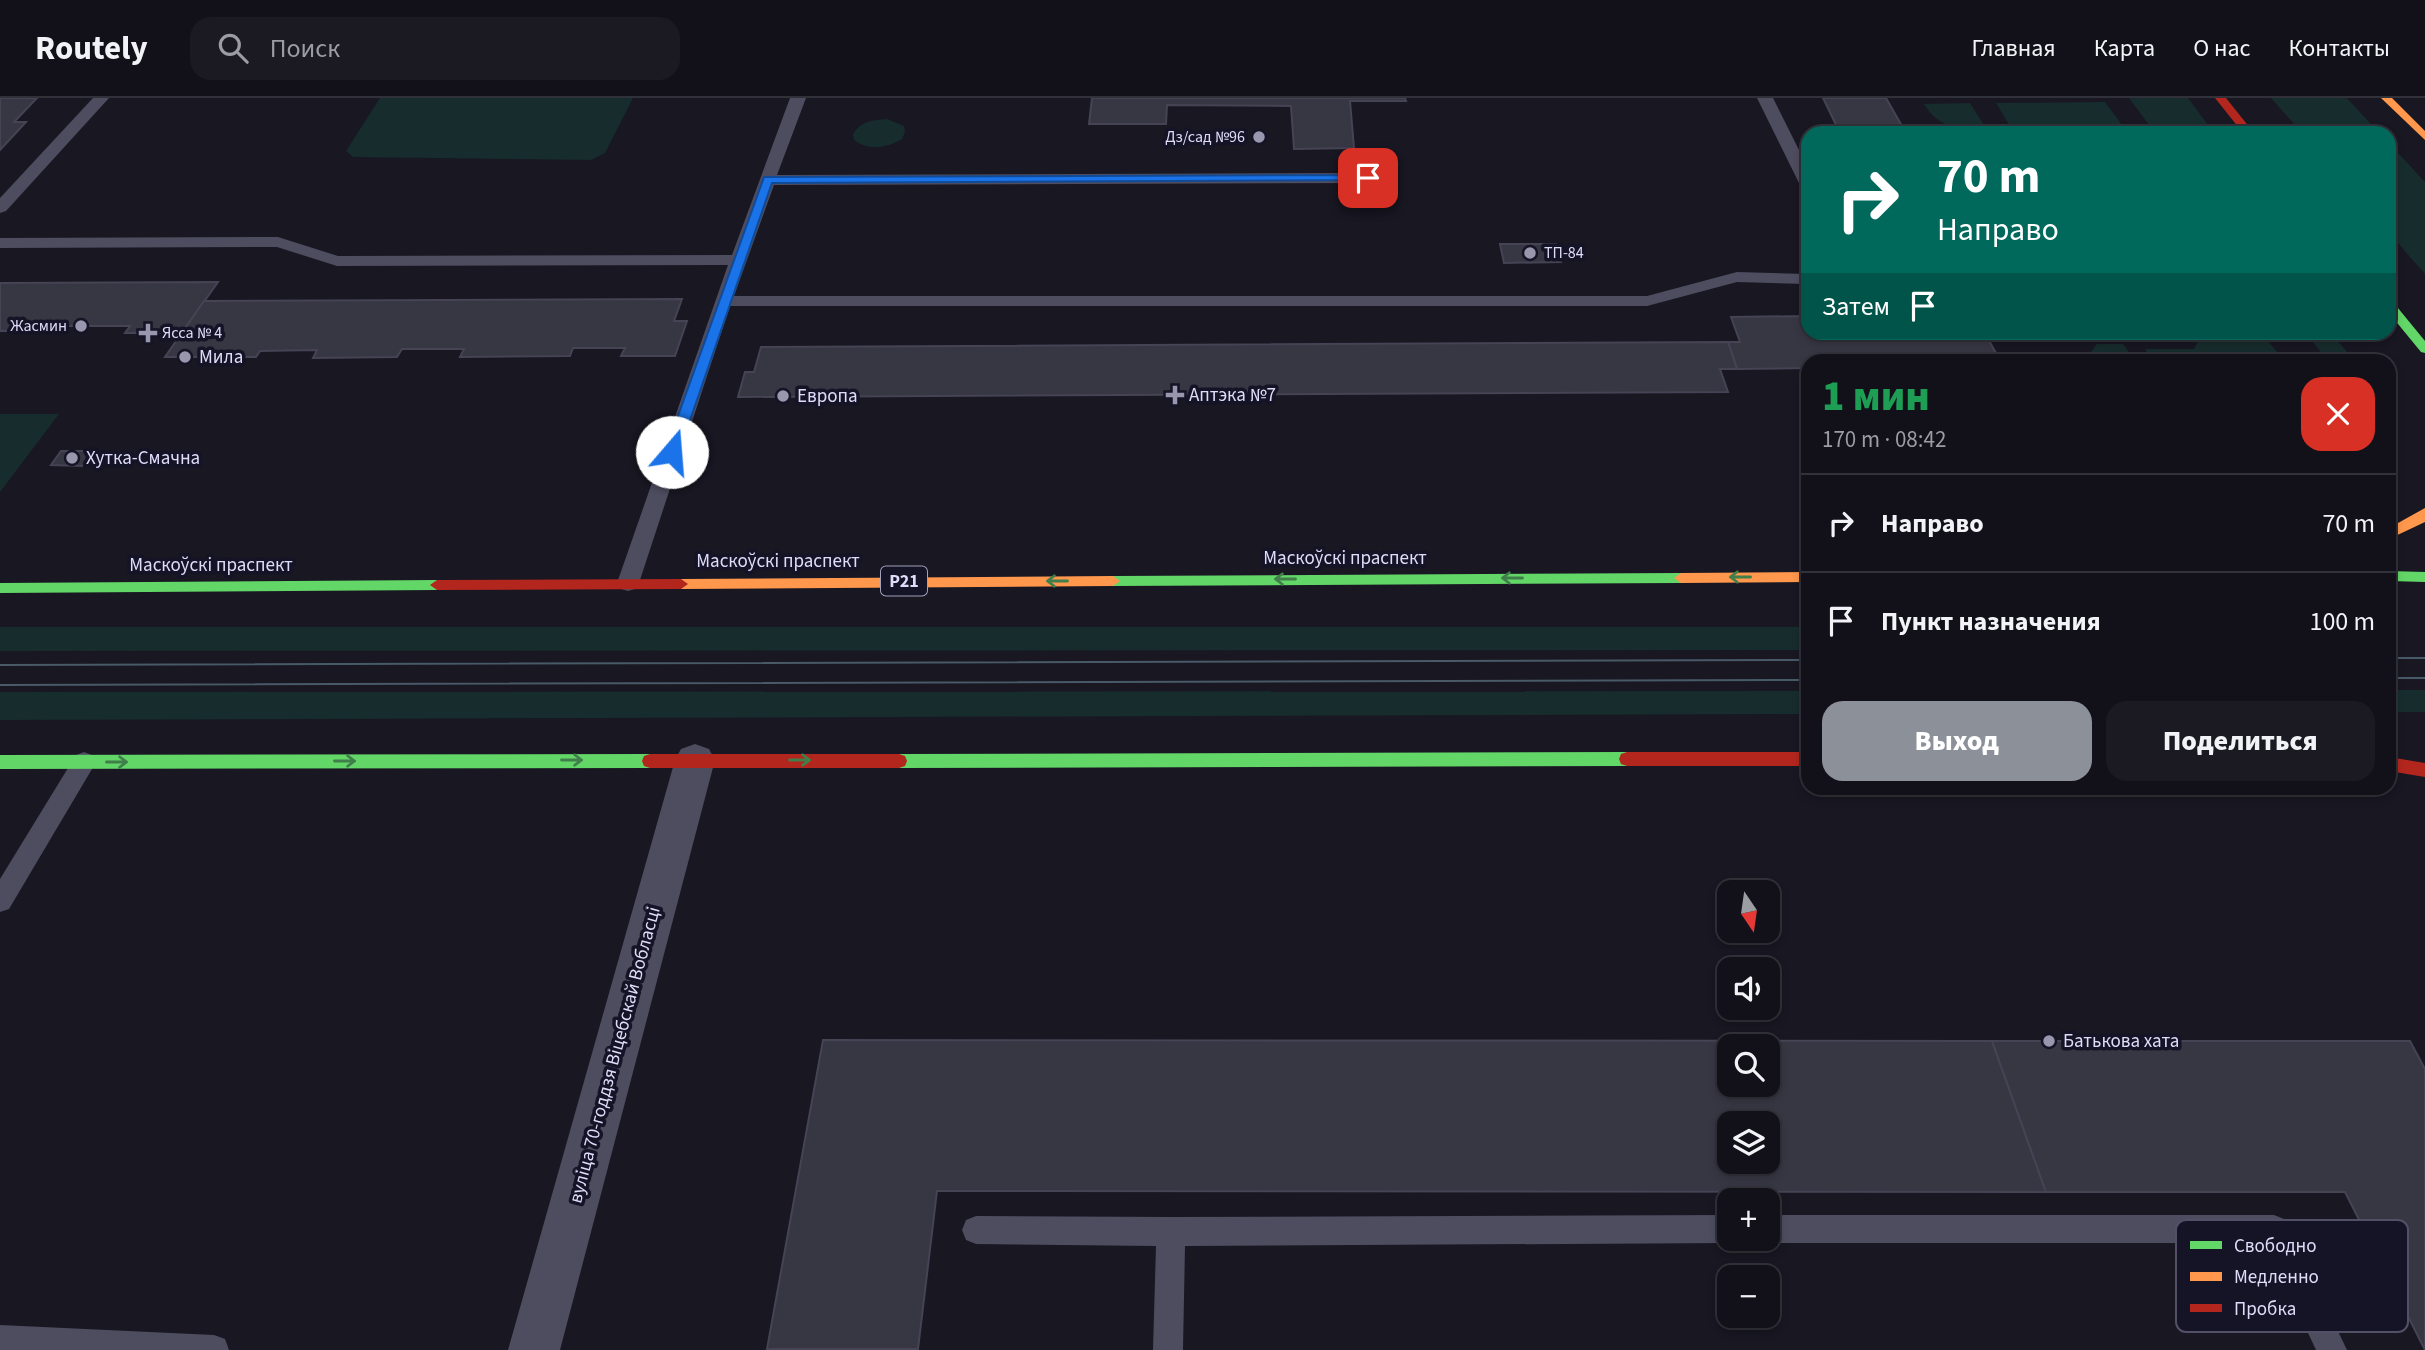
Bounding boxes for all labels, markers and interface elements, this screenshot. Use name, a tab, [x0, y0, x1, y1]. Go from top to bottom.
search box	[190, 17, 680, 80]
text: Routely	[35, 25, 148, 72]
icon: search	[214, 29, 252, 67]
text: Поиск	[270, 30, 340, 67]
text: Главная	[1971, 31, 2056, 66]
text: Карта	[2094, 31, 2155, 66]
text: О нас	[2193, 31, 2250, 66]
text: Контакты	[2288, 31, 2390, 66]
place label: Дз/сад №96	[1165, 126, 1245, 148]
marker: Дз/сад №96	[1251, 129, 1267, 145]
text: 70 m	[1937, 142, 2041, 212]
pin	[1338, 148, 1398, 208]
icon: right	[1822, 154, 1913, 245]
icon: arrive	[1349, 159, 1387, 197]
text: Направо	[1937, 207, 2059, 253]
place label: ТП-84	[1544, 242, 1584, 264]
marker: ТП-84	[1522, 245, 1538, 261]
icon: arrive	[1904, 287, 1942, 325]
text: Затем	[1822, 288, 1890, 325]
place label: Жасмин	[10, 315, 67, 337]
marker: Жасмин	[73, 318, 89, 334]
place label: Ясса № 4	[162, 322, 222, 344]
marker: Ясса № 4	[140, 325, 156, 341]
place label: Мила	[199, 344, 243, 371]
marker: Мила	[177, 349, 193, 365]
text: 1 мин	[1822, 367, 1930, 427]
button: close	[2301, 377, 2375, 451]
place label: Аптэка №7	[1189, 382, 1276, 409]
place label: Европа	[797, 383, 858, 410]
marker: Аптэка №7	[1167, 387, 1183, 403]
marker: Европа	[775, 388, 791, 404]
position arrow	[635, 415, 709, 489]
text: 170 m · 08:42	[1822, 423, 1946, 456]
place label: Хутка-Смачна	[86, 445, 200, 472]
marker: Хутка-Смачна	[64, 450, 80, 466]
icon: right	[1822, 504, 1860, 542]
text: Направо	[1881, 505, 1984, 542]
text: 70 m	[2322, 505, 2375, 542]
street label: Маскоўскі праспект	[1263, 545, 1427, 572]
street label: Маскоўскі праспект	[696, 548, 860, 575]
street label: Маскоўскі праспект	[129, 552, 293, 579]
road number: Р21	[881, 566, 927, 596]
one-way arrow	[1728, 570, 1751, 584]
one-way arrow	[1501, 571, 1524, 585]
one-way arrow	[1273, 572, 1296, 586]
one-way arrow	[1046, 574, 1069, 588]
icon: arrive	[1822, 602, 1860, 640]
text: Пункт назначения	[1881, 603, 2101, 640]
text: 100 m	[2309, 603, 2375, 640]
button: Выход	[1822, 701, 2092, 781]
button: Поделиться	[2106, 701, 2375, 781]
one-way arrow	[560, 753, 583, 767]
one-way arrow	[788, 753, 811, 767]
one-way arrow	[333, 754, 356, 768]
one-way arrow	[105, 755, 128, 769]
north arrow	[1717, 880, 1780, 943]
map controls	[1717, 880, 1780, 1328]
street label: вуліца 70-годдзя Віцебскай Вобласці	[562, 904, 668, 1206]
button: sound	[1717, 957, 1780, 1020]
place label: Батькова хата	[2063, 1028, 2179, 1055]
marker: Батькова хата	[2041, 1033, 2057, 1049]
button: search	[1717, 1034, 1780, 1097]
button: layers	[1717, 1111, 1780, 1174]
button: +	[1717, 1188, 1780, 1251]
legend	[2176, 1220, 2408, 1332]
text: Свободно	[2234, 1233, 2317, 1260]
text: Медленно	[2234, 1264, 2319, 1291]
button: −	[1717, 1265, 1780, 1328]
text: Пробка	[2234, 1296, 2296, 1323]

